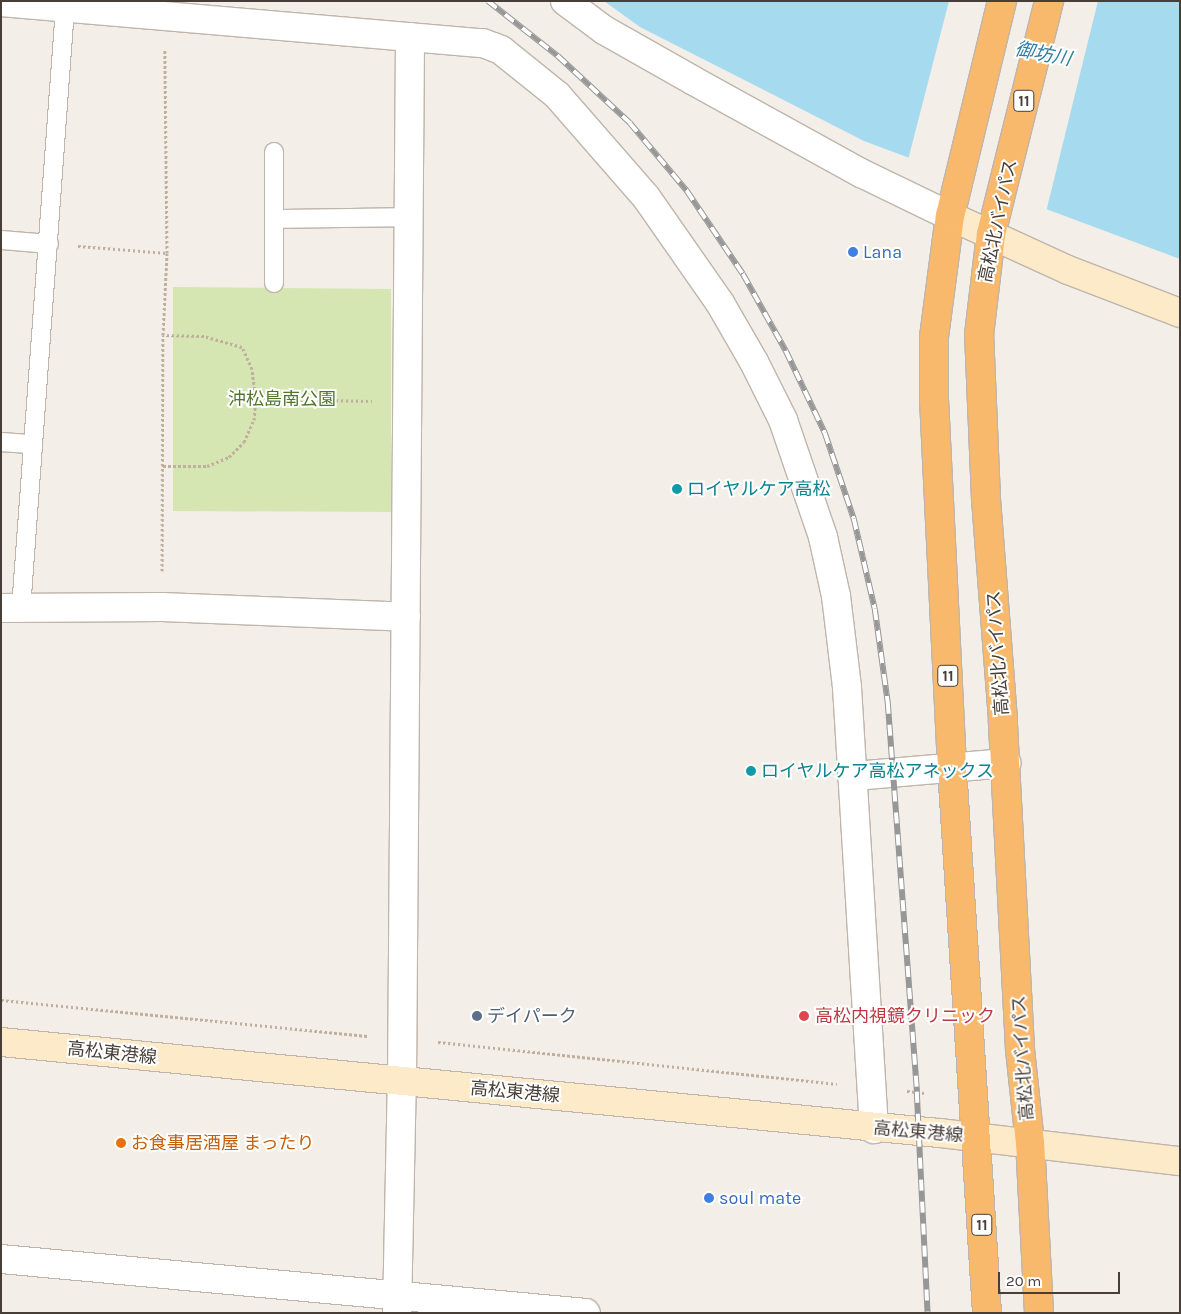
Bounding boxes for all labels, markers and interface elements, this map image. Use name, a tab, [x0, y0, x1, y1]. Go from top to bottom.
water label: 御坊川	[1013, 38, 1073, 72]
road number: 11	[1013, 88, 1035, 114]
street label: 高松北バイパス	[974, 157, 1022, 285]
place label: Lana	[863, 241, 902, 263]
marker: Lana	[847, 246, 859, 258]
park label: 沖松島南公園	[228, 388, 336, 410]
place label: ロイヤルケア高松	[687, 478, 831, 500]
marker: ロイヤルケア高松	[671, 483, 683, 495]
street label: 高松北バイパス	[983, 589, 1013, 717]
road number: 11	[937, 662, 959, 689]
place label: ロイヤルケア高松アネックス	[761, 760, 995, 782]
marker: ロイヤルケア高松アネックス	[745, 765, 757, 777]
street label: 高松北バイパス	[1008, 994, 1038, 1122]
place label: デイパーク	[487, 1005, 577, 1027]
place label: 高松内視鏡クリニック	[815, 1005, 995, 1027]
marker: 高松内視鏡クリニック	[797, 1009, 811, 1023]
marker: デイパーク	[471, 1010, 483, 1022]
street label: 高松東港線	[66, 1038, 158, 1068]
street label: 高松東港線	[469, 1077, 561, 1107]
street label: 高松東港線	[872, 1117, 964, 1147]
place label: お食事居酒屋 まったり	[131, 1132, 315, 1154]
marker: お食事居酒屋 まったり	[115, 1137, 127, 1149]
place label: soul mate	[719, 1187, 801, 1209]
marker: soul mate	[703, 1192, 715, 1204]
road number: 11	[971, 1212, 993, 1238]
scale bar	[1001, 1262, 1124, 1294]
text: 20 m	[1006, 1272, 1041, 1290]

